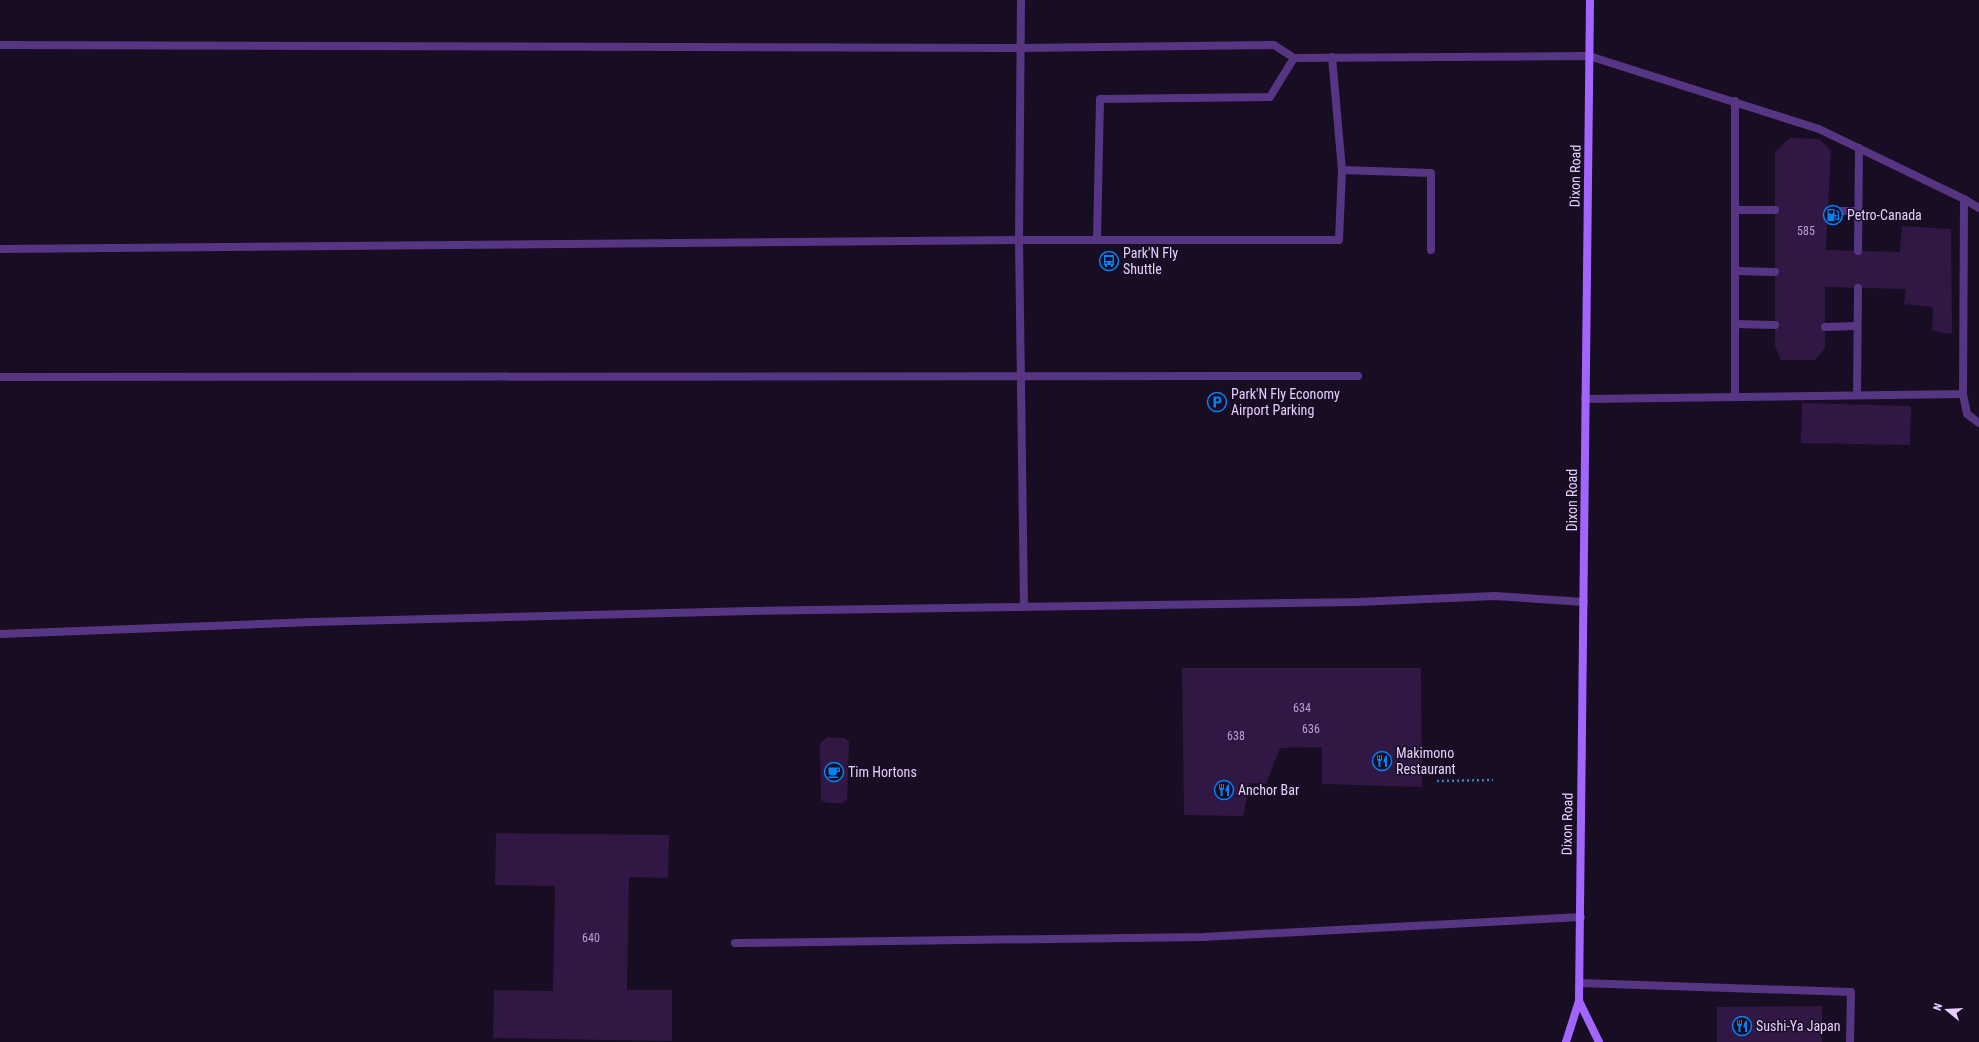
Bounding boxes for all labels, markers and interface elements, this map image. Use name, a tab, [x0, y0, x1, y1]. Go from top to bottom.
street label: Dixon Road	[1566, 145, 1584, 207]
fuel station icon: Petro-Canada	[1822, 204, 1844, 226]
place label: Petro-Canada	[1847, 207, 1922, 223]
house number: 585	[1797, 224, 1815, 238]
place label: Park'N Fly Shuttle	[1123, 245, 1178, 277]
bus stop icon: Park'N Fly Shuttle	[1098, 250, 1120, 272]
place label: Park'N Fly Economy Airport Parking	[1231, 386, 1340, 418]
parking icon: Park'N Fly Economy Airport Parking	[1206, 391, 1228, 413]
street label: Dixon Road	[1564, 469, 1580, 531]
house number: 634	[1293, 701, 1311, 715]
house number: 636	[1302, 722, 1320, 736]
house number: 638	[1227, 729, 1245, 743]
place label: Makimono Restaurant	[1396, 745, 1456, 777]
restaurant icon: Makimono Restaurant	[1371, 750, 1393, 772]
cafe icon: Tim Hortons	[823, 761, 845, 783]
place label: Tim Hortons	[848, 764, 917, 780]
restaurant icon: Anchor Bar	[1213, 779, 1235, 801]
place label: Anchor Bar	[1238, 782, 1299, 798]
street label: Dixon Road	[1558, 793, 1576, 855]
house number: 640	[582, 931, 600, 945]
north arrow	[1927, 990, 1967, 1030]
text: N	[1931, 1002, 1945, 1012]
restaurant icon: Sushi-Ya Japan	[1731, 1015, 1753, 1037]
place label: Sushi-Ya Japan	[1756, 1018, 1841, 1034]

